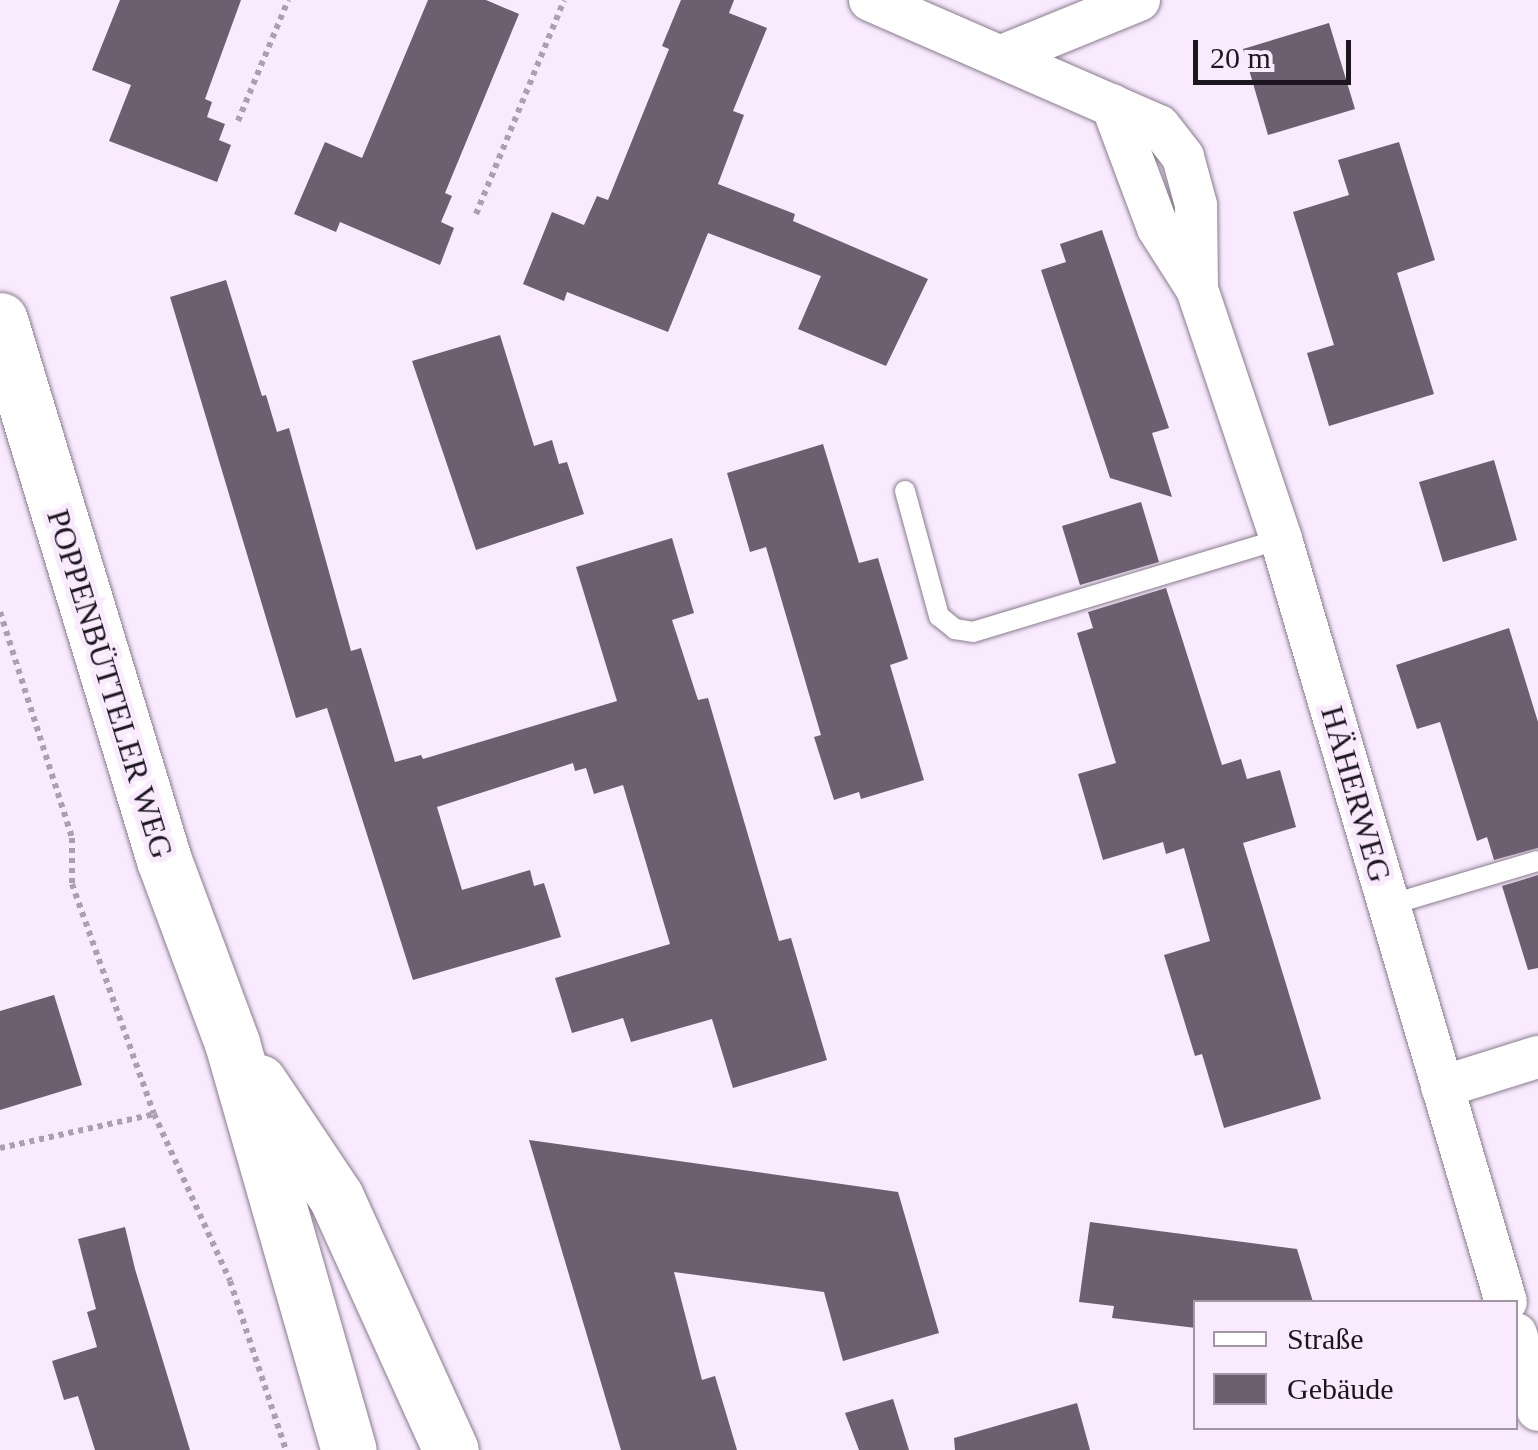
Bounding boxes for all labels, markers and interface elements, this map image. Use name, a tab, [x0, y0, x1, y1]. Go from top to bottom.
scale bar	[1198, 20, 1356, 82]
text: 20 m	[1210, 41, 1271, 74]
street label: POPPENBÜTTELER WEG	[38, 505, 182, 863]
street label: HÄHERWEG	[1313, 702, 1399, 886]
legend	[1193, 1300, 1518, 1430]
text: Straße	[1287, 1322, 1364, 1355]
text: Gebäude	[1287, 1372, 1394, 1405]

